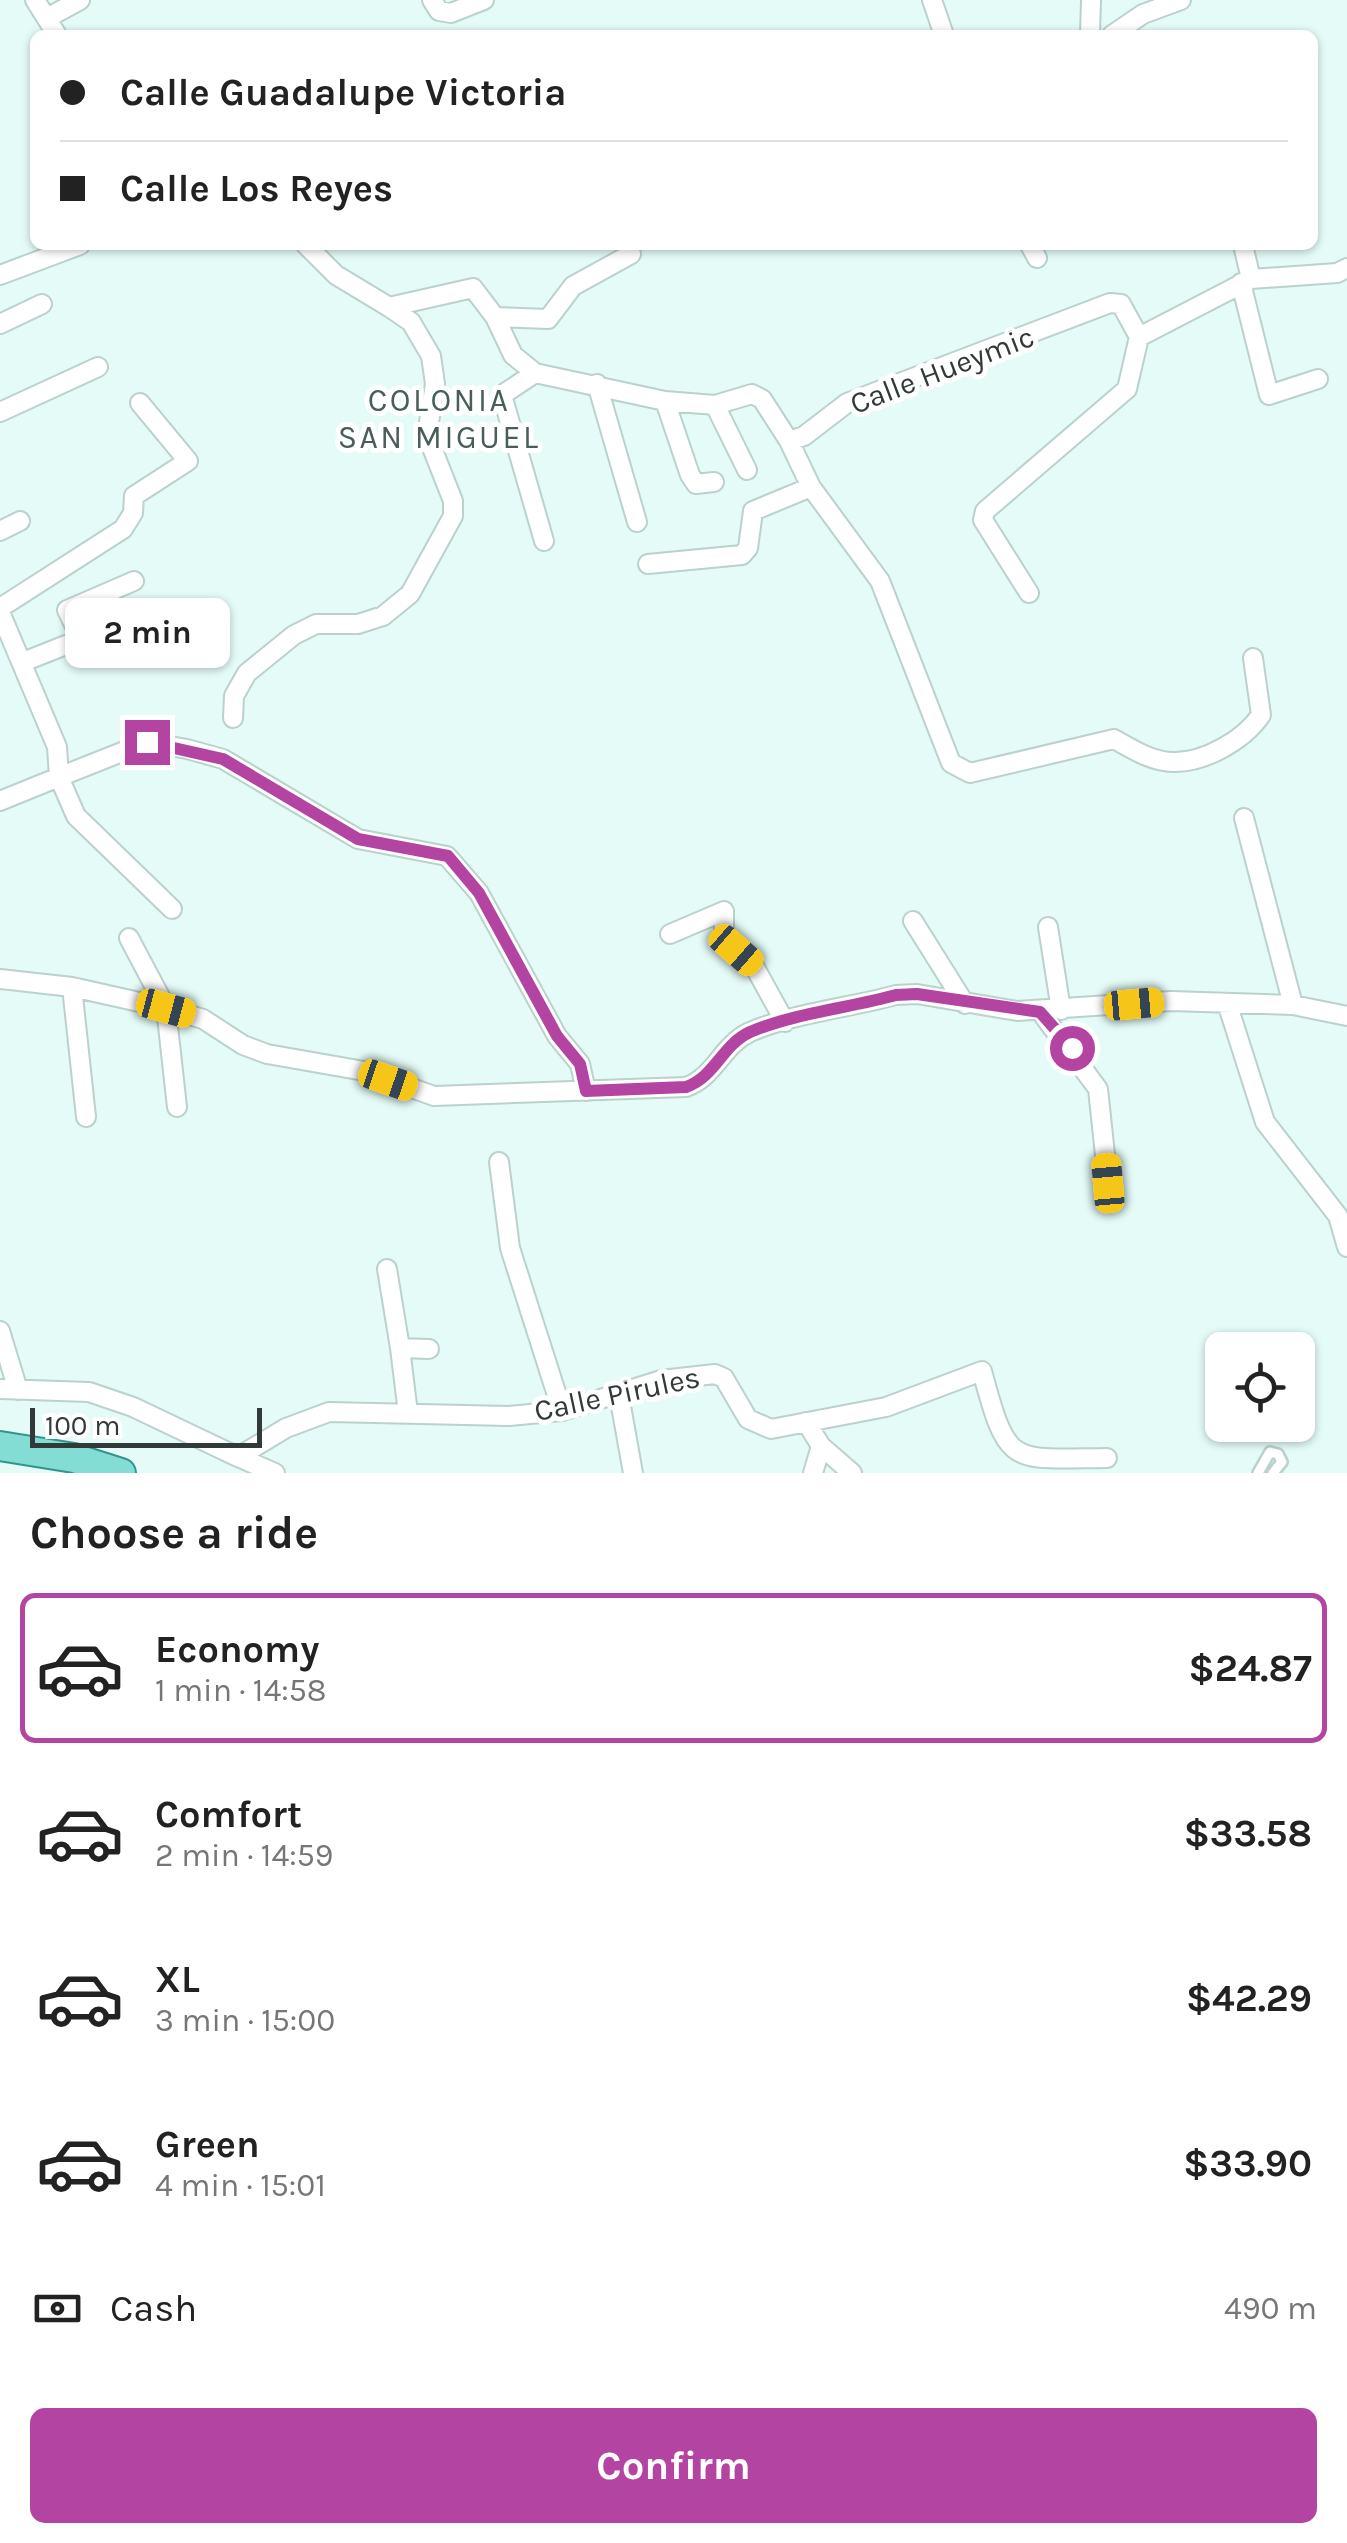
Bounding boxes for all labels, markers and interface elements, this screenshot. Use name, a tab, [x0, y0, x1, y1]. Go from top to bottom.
text: Calle Guadalupe Victoria	[120, 70, 566, 115]
text: Calle Los Reyes	[120, 166, 393, 211]
street label: Calle Hueymic	[845, 318, 1039, 422]
district label: COLONIA SAN MIGUEL	[338, 382, 540, 456]
callout: 2 min	[64, 597, 230, 667]
text: 2 min	[103, 614, 192, 651]
route end	[125, 720, 170, 765]
car	[704, 919, 768, 981]
car	[133, 986, 199, 1030]
car	[1103, 986, 1165, 1022]
route start	[1050, 1026, 1095, 1071]
car	[355, 1056, 421, 1104]
car	[1090, 1152, 1126, 1214]
map controls	[1205, 1332, 1315, 1442]
button: locate	[1205, 1332, 1315, 1442]
street label: Calle Pirules	[531, 1359, 703, 1429]
scale bar	[30, 1403, 262, 1448]
text: 100 m	[45, 1409, 120, 1442]
text: Choose a ride	[30, 1507, 318, 1559]
icon: car	[35, 1623, 125, 1713]
text: Economy	[155, 1627, 319, 1672]
text: $24.87	[1189, 1646, 1312, 1691]
text: 1 min · 14:58	[155, 1672, 326, 1709]
icon: car	[35, 1788, 125, 1878]
text: Comfort	[155, 1792, 302, 1837]
text: $33.58	[1184, 1811, 1312, 1856]
text: 2 min · 14:59	[155, 1837, 333, 1874]
icon: car	[35, 1953, 125, 2043]
text: XL	[155, 1957, 200, 2002]
text: $42.29	[1186, 1976, 1312, 2021]
text: 3 min · 15:00	[155, 2002, 335, 2039]
icon: car	[35, 2118, 125, 2208]
text: Green	[155, 2122, 260, 2167]
text: $33.90	[1183, 2141, 1312, 2186]
text: 4 min · 15:01	[155, 2167, 326, 2204]
icon: cash	[30, 2281, 85, 2336]
text: Cash	[110, 2286, 197, 2331]
text: 490 m	[1224, 2290, 1317, 2327]
button: Confirm	[30, 2408, 1317, 2523]

